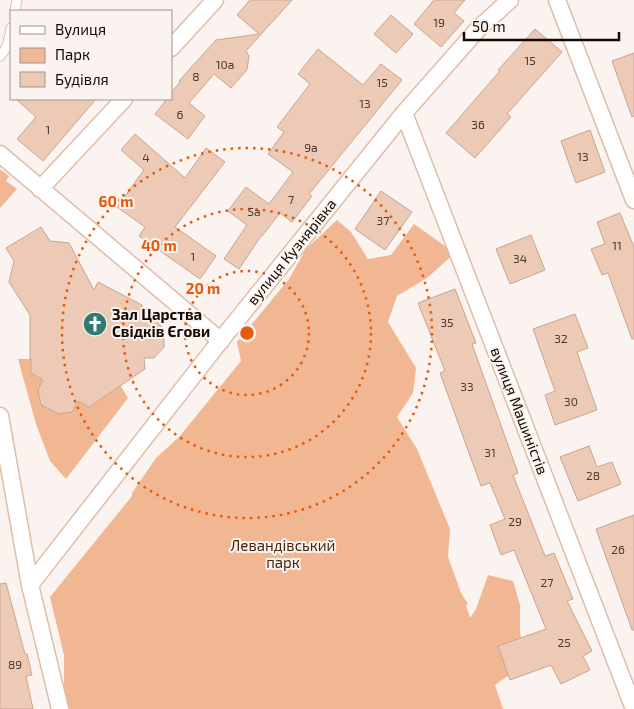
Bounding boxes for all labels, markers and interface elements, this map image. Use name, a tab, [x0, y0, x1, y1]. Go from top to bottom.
legend	[10, 10, 172, 100]
scale bar	[464, 10, 619, 42]
house number: 19	[433, 15, 445, 29]
text: 50 m	[472, 17, 506, 35]
text: Вулиця	[55, 20, 106, 39]
text: Парк	[55, 45, 90, 63]
house number: 15	[524, 53, 536, 67]
house number: 10а	[216, 57, 234, 71]
house number: 8	[192, 69, 200, 83]
text: Будівля	[55, 70, 109, 89]
house number: 15	[376, 75, 388, 89]
house number: 13	[359, 96, 371, 110]
house number: 6	[177, 107, 184, 121]
house number: 36	[471, 117, 485, 131]
house number: 1	[46, 122, 50, 136]
house number: 9а	[304, 140, 318, 154]
house number: 13	[577, 149, 589, 163]
house number: 4	[142, 150, 150, 164]
text: 60 m	[99, 192, 133, 210]
house number: 7	[288, 192, 294, 206]
street label: вулиця Кузнярівка	[243, 195, 340, 309]
house number: 5а	[247, 204, 261, 218]
house number: 37	[377, 213, 389, 227]
text: 40 m	[141, 236, 177, 254]
house number: 11	[612, 238, 622, 252]
house number: 1	[191, 249, 195, 263]
house number: 34	[513, 251, 527, 265]
text: 20 m	[186, 279, 220, 297]
place label: Зал Царства Свідків Єгови	[112, 305, 210, 340]
church icon: Зал Царства Свідків Єгови	[82, 311, 108, 337]
house number: 35	[440, 315, 454, 329]
centre of rings	[238, 324, 256, 342]
house number: 32	[554, 331, 568, 345]
street label: вулиця Машиністів	[486, 344, 553, 477]
house number: 33	[460, 379, 474, 393]
house number: 30	[564, 394, 578, 408]
house number: 31	[484, 445, 496, 459]
house number: 28	[586, 468, 600, 482]
house number: 29	[508, 514, 522, 528]
park label: Левандівський парк	[231, 536, 335, 571]
house number: 26	[611, 542, 625, 556]
house number: 27	[541, 575, 553, 589]
house number: 25	[557, 635, 571, 649]
house number: 89	[8, 657, 22, 671]

